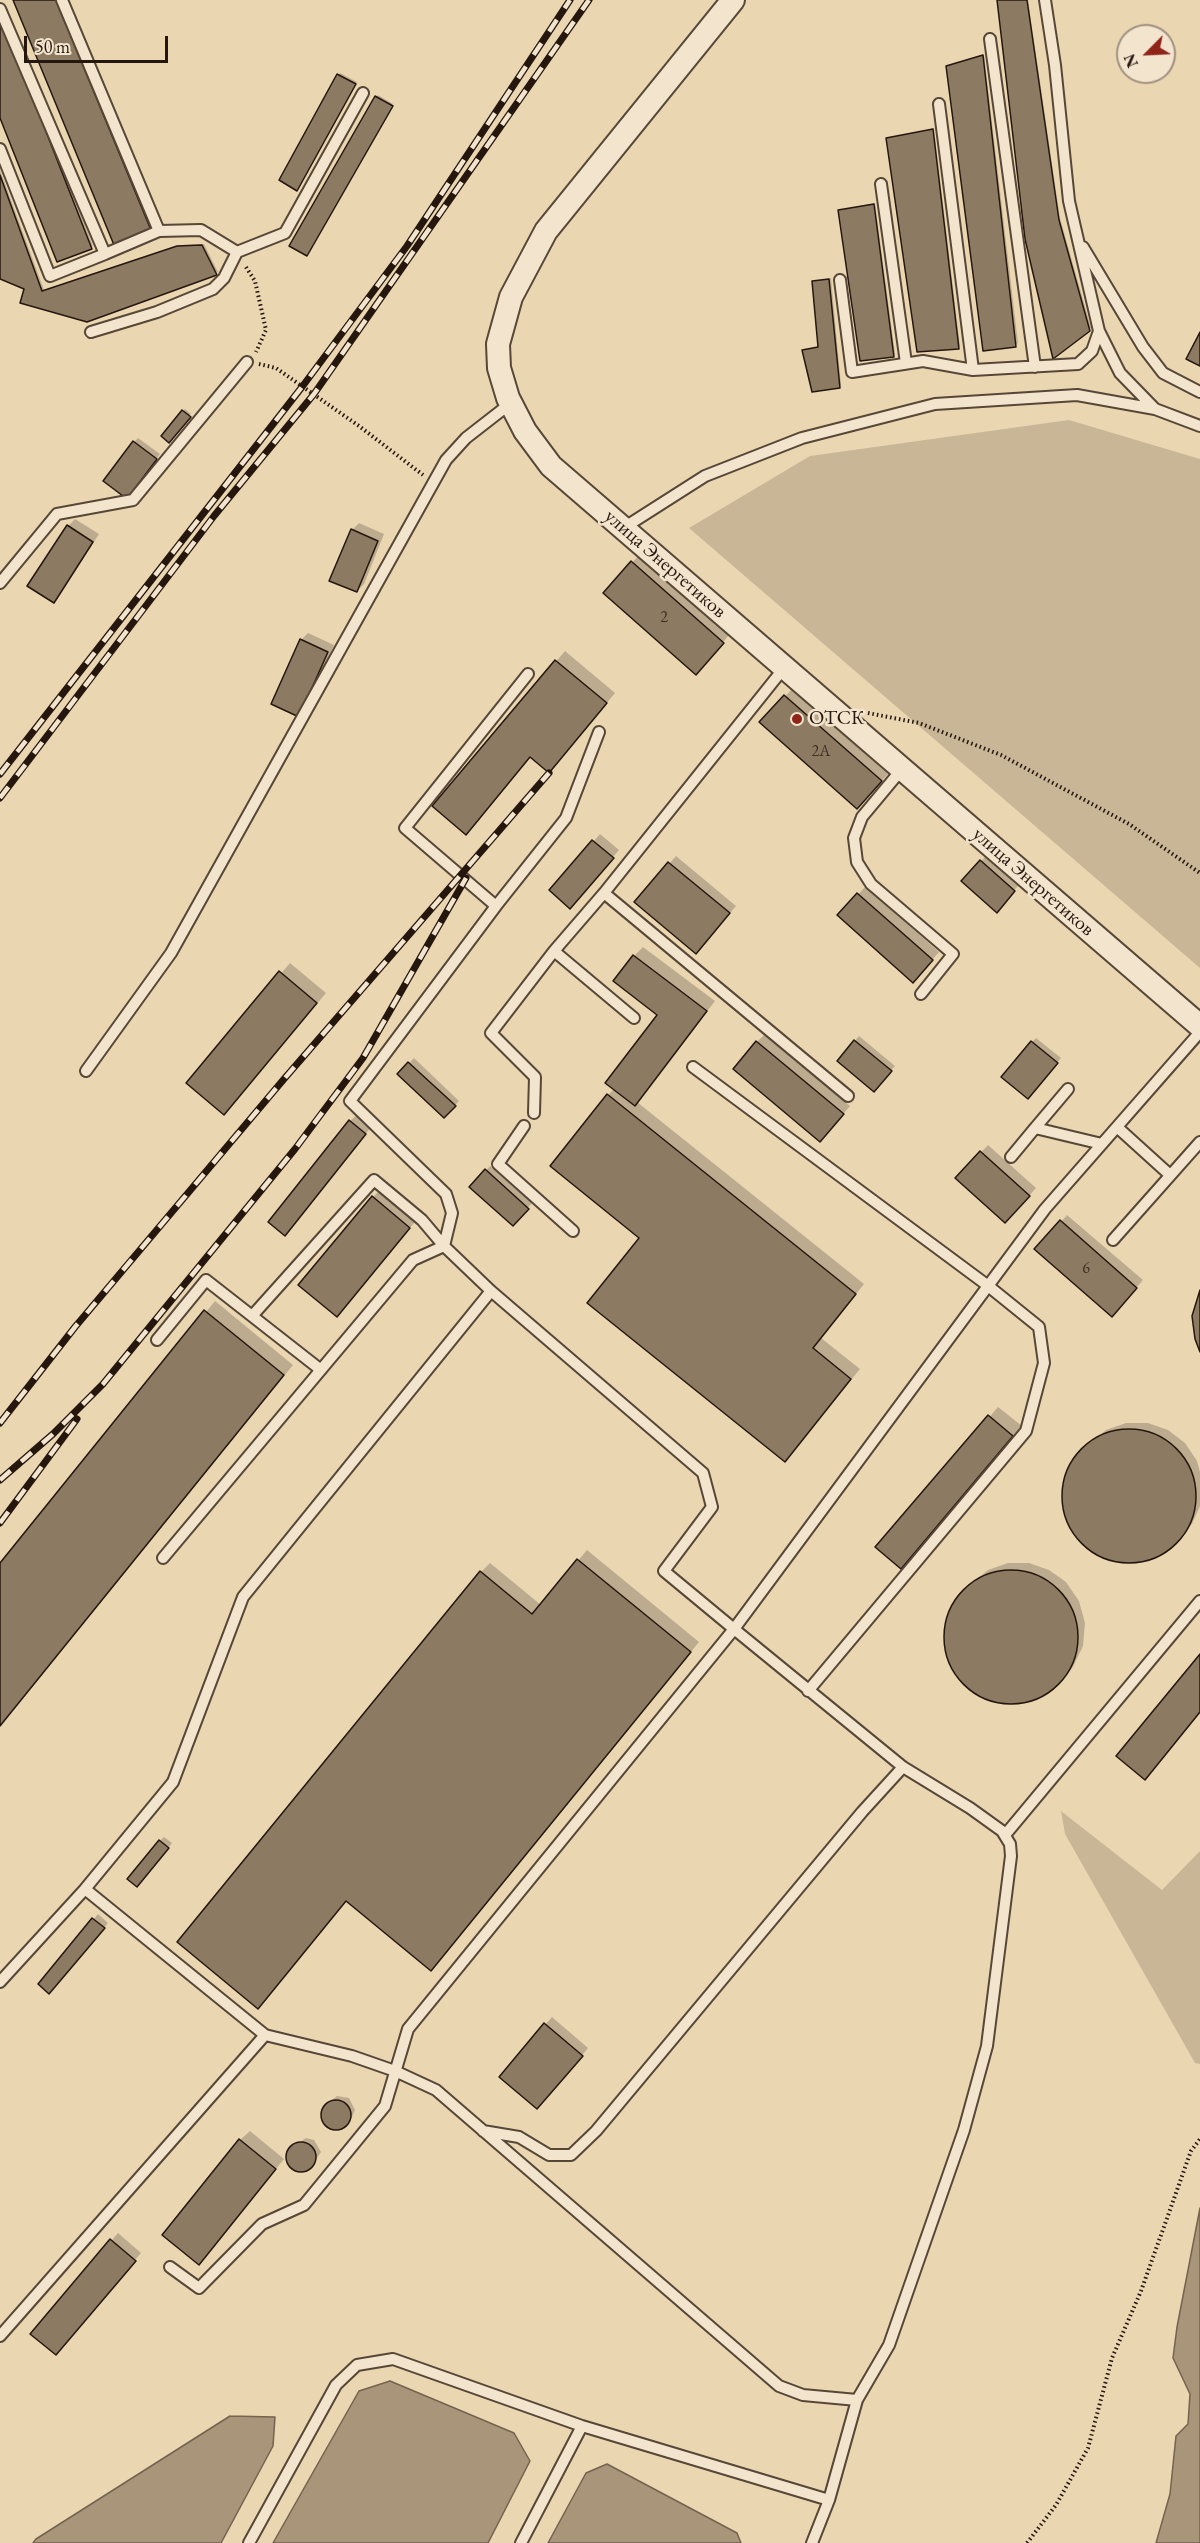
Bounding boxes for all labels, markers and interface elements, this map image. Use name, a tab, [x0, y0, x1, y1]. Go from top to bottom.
scale bar	[27, 24, 171, 62]
north arrow	[1116, 24, 1176, 84]
text: 50 m	[35, 35, 70, 58]
text: N	[1119, 51, 1143, 71]
street label: улица Энергетиков	[599, 505, 731, 623]
house number: 2	[660, 608, 668, 628]
place label: ОТСК	[809, 707, 864, 731]
marker: ОТСК	[790, 712, 804, 726]
house number: 2А	[812, 742, 830, 762]
street label: улица Энергетиков	[967, 823, 1099, 941]
house number: 6	[1082, 1259, 1090, 1279]

